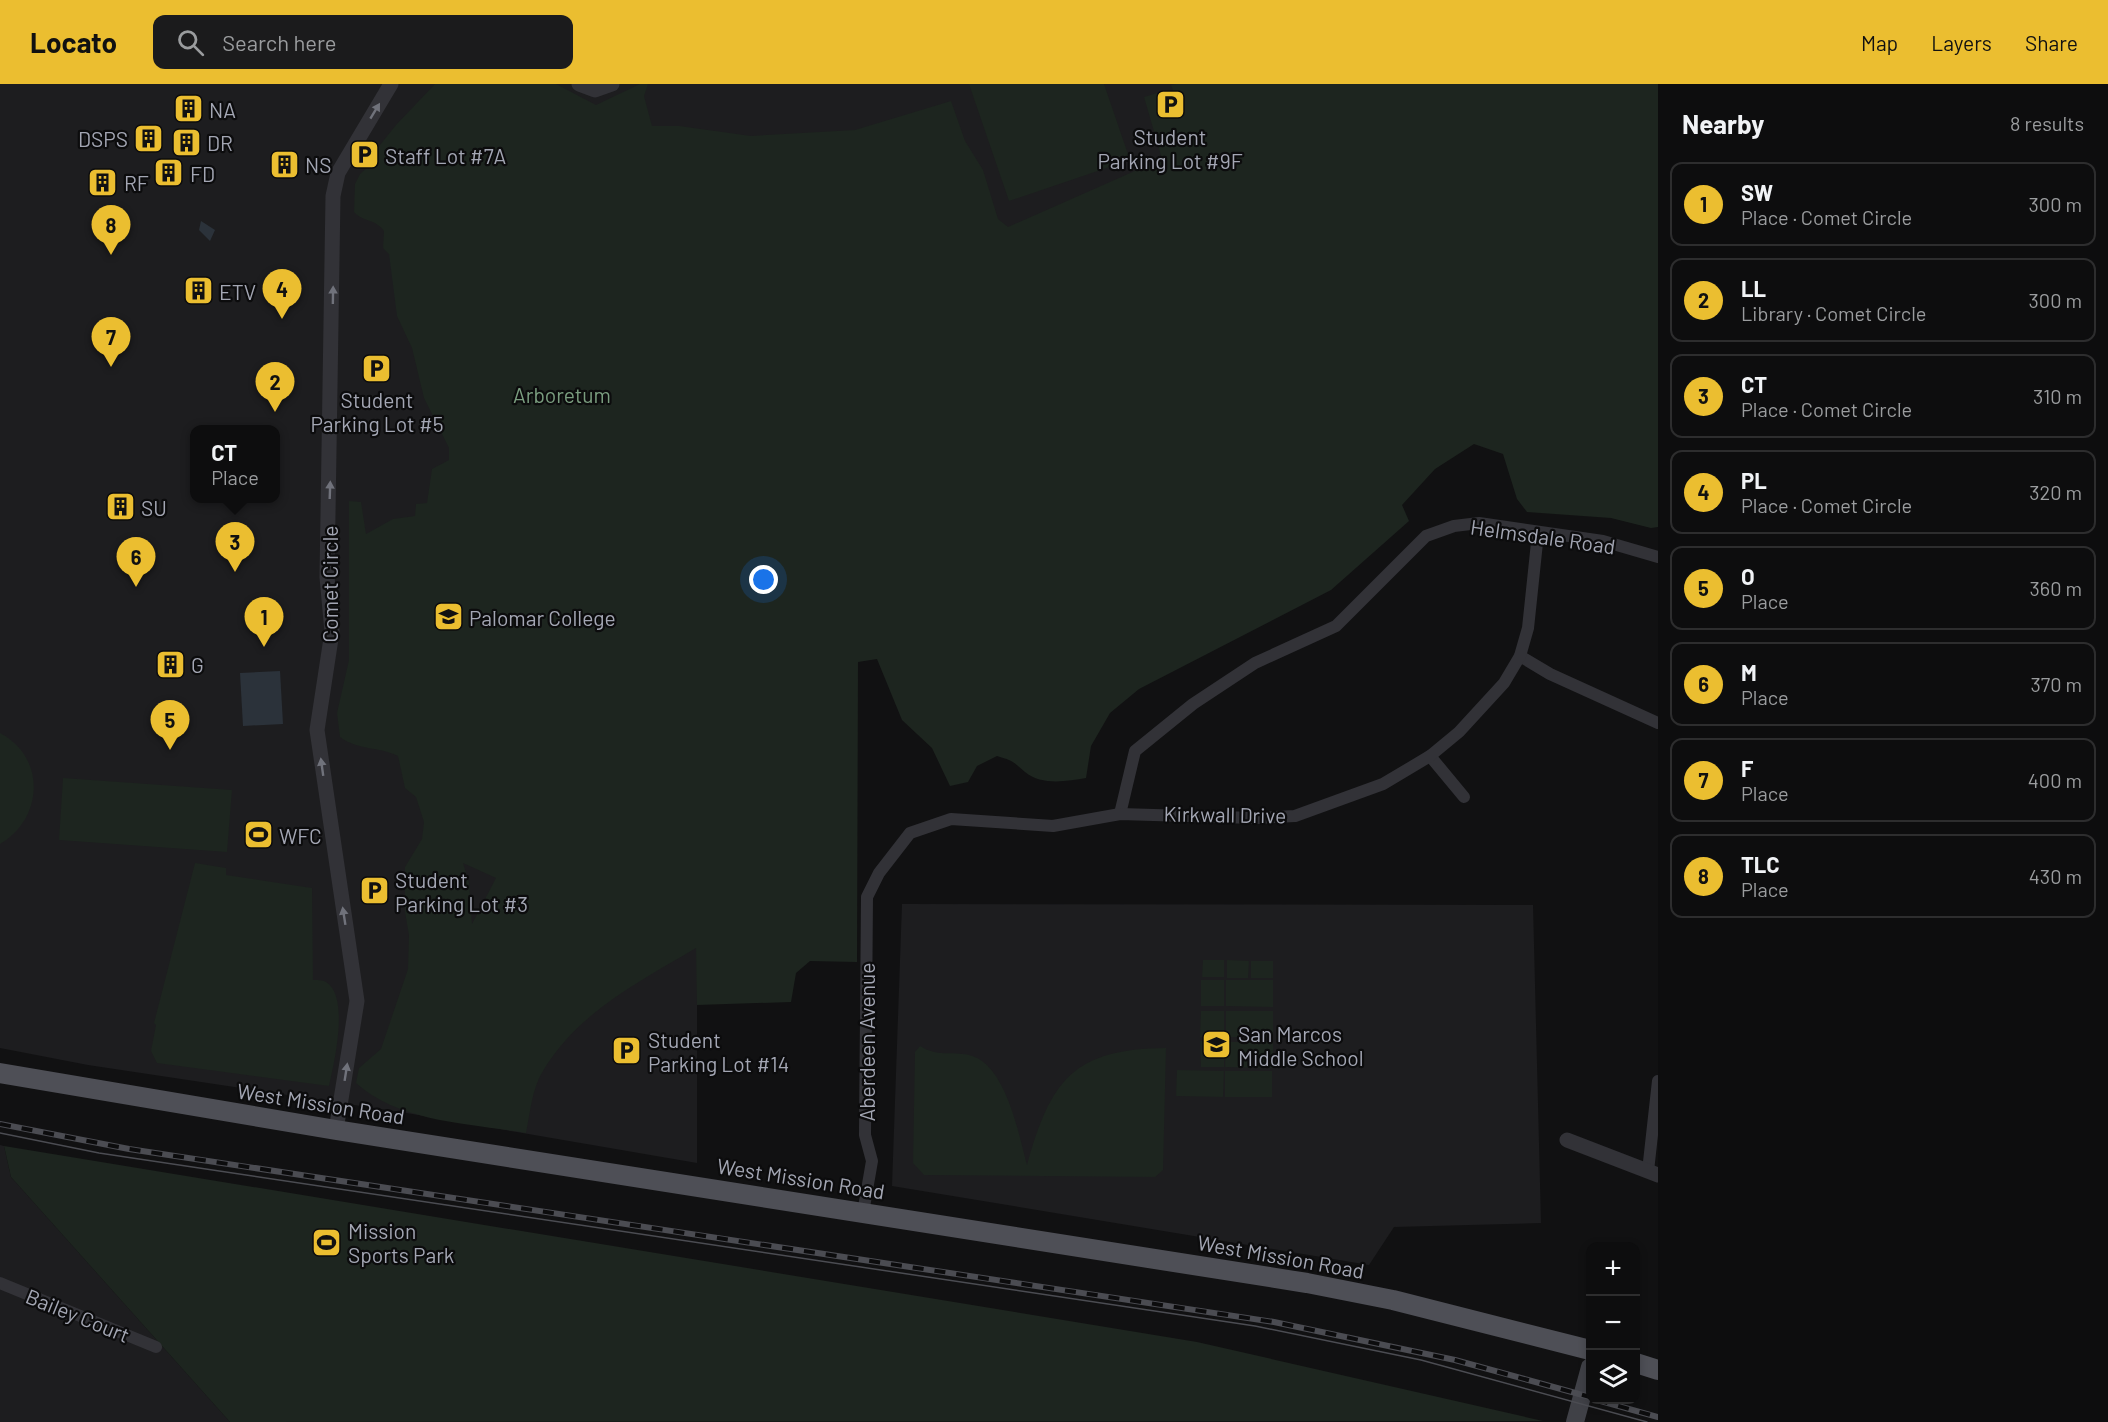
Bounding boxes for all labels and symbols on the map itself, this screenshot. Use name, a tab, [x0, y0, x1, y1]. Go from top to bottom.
parking icon: Student Parking Lot #9F	[1154, 89, 1186, 121]
building icon: NA	[172, 93, 204, 125]
place label: NA	[209, 97, 236, 122]
one-way arrow	[370, 103, 381, 119]
building icon: DSPS	[133, 122, 165, 154]
place label: Student Parking Lot #9F	[1097, 124, 1243, 173]
place label: DSPS	[78, 126, 128, 151]
building icon: DR	[170, 126, 202, 158]
place label: DR	[207, 130, 233, 155]
parking icon: Staff Lot #7A	[348, 139, 380, 171]
place label: Staff Lot #7A	[385, 143, 507, 168]
building icon: NS	[268, 148, 300, 180]
place label: NS	[305, 152, 331, 177]
building icon: FD	[153, 157, 185, 189]
place label: FD	[190, 161, 215, 186]
building icon: RF	[87, 166, 119, 198]
place label: RF	[124, 170, 149, 195]
pin: 8	[92, 206, 130, 255]
pin: 4	[262, 270, 302, 319]
building icon: ETV	[182, 275, 214, 307]
place label: ETV	[219, 279, 256, 304]
one-way arrow	[328, 286, 337, 305]
pin: 7	[92, 318, 130, 367]
parking icon: Student Parking Lot #5	[361, 352, 393, 384]
pin: 2	[256, 362, 294, 412]
park label: Arboretum	[513, 382, 611, 407]
place label: Student Parking Lot #5	[310, 387, 444, 436]
one-way arrow	[325, 481, 335, 500]
building icon: SU	[104, 491, 136, 523]
place label: SU	[141, 495, 167, 520]
street label: Helmsdale Road	[1469, 513, 1617, 559]
pin: 3	[216, 522, 254, 572]
street label: Comet Circle	[317, 526, 342, 642]
pin: 6	[116, 538, 156, 587]
your location	[749, 565, 778, 594]
pin: 1	[244, 598, 284, 647]
school or university icon: Palomar College	[432, 601, 464, 633]
place label: Palomar College	[469, 605, 616, 630]
building icon: G	[154, 648, 186, 680]
place label: G	[191, 652, 204, 677]
pin: 5	[150, 700, 190, 750]
one-way arrow	[318, 758, 327, 777]
street label: Kirkwall Drive	[1163, 800, 1287, 828]
sports icon: WFC	[242, 819, 274, 851]
place label: WFC	[279, 823, 322, 848]
place label: Student Parking Lot #3	[395, 867, 528, 916]
parking icon: Student Parking Lot #3	[358, 875, 390, 907]
one-way arrow	[339, 906, 348, 925]
street label: Aberdeen Avenue	[854, 963, 879, 1121]
place label: San Marcos Middle School	[1238, 1021, 1364, 1070]
place label: Student Parking Lot #14	[648, 1027, 789, 1076]
school or university icon: San Marcos Middle School	[1201, 1029, 1233, 1061]
parking icon: Student Parking Lot #14	[611, 1035, 643, 1067]
one-way arrow	[341, 1063, 350, 1082]
street label: West Mission Road	[235, 1077, 407, 1129]
street label: West Mission Road	[715, 1152, 887, 1204]
place label: Mission Sports Park	[348, 1218, 454, 1267]
sports icon: Mission Sports Park	[311, 1226, 343, 1258]
street label: West Mission Road	[1195, 1229, 1367, 1283]
street label: Bailey Court	[22, 1283, 134, 1347]

